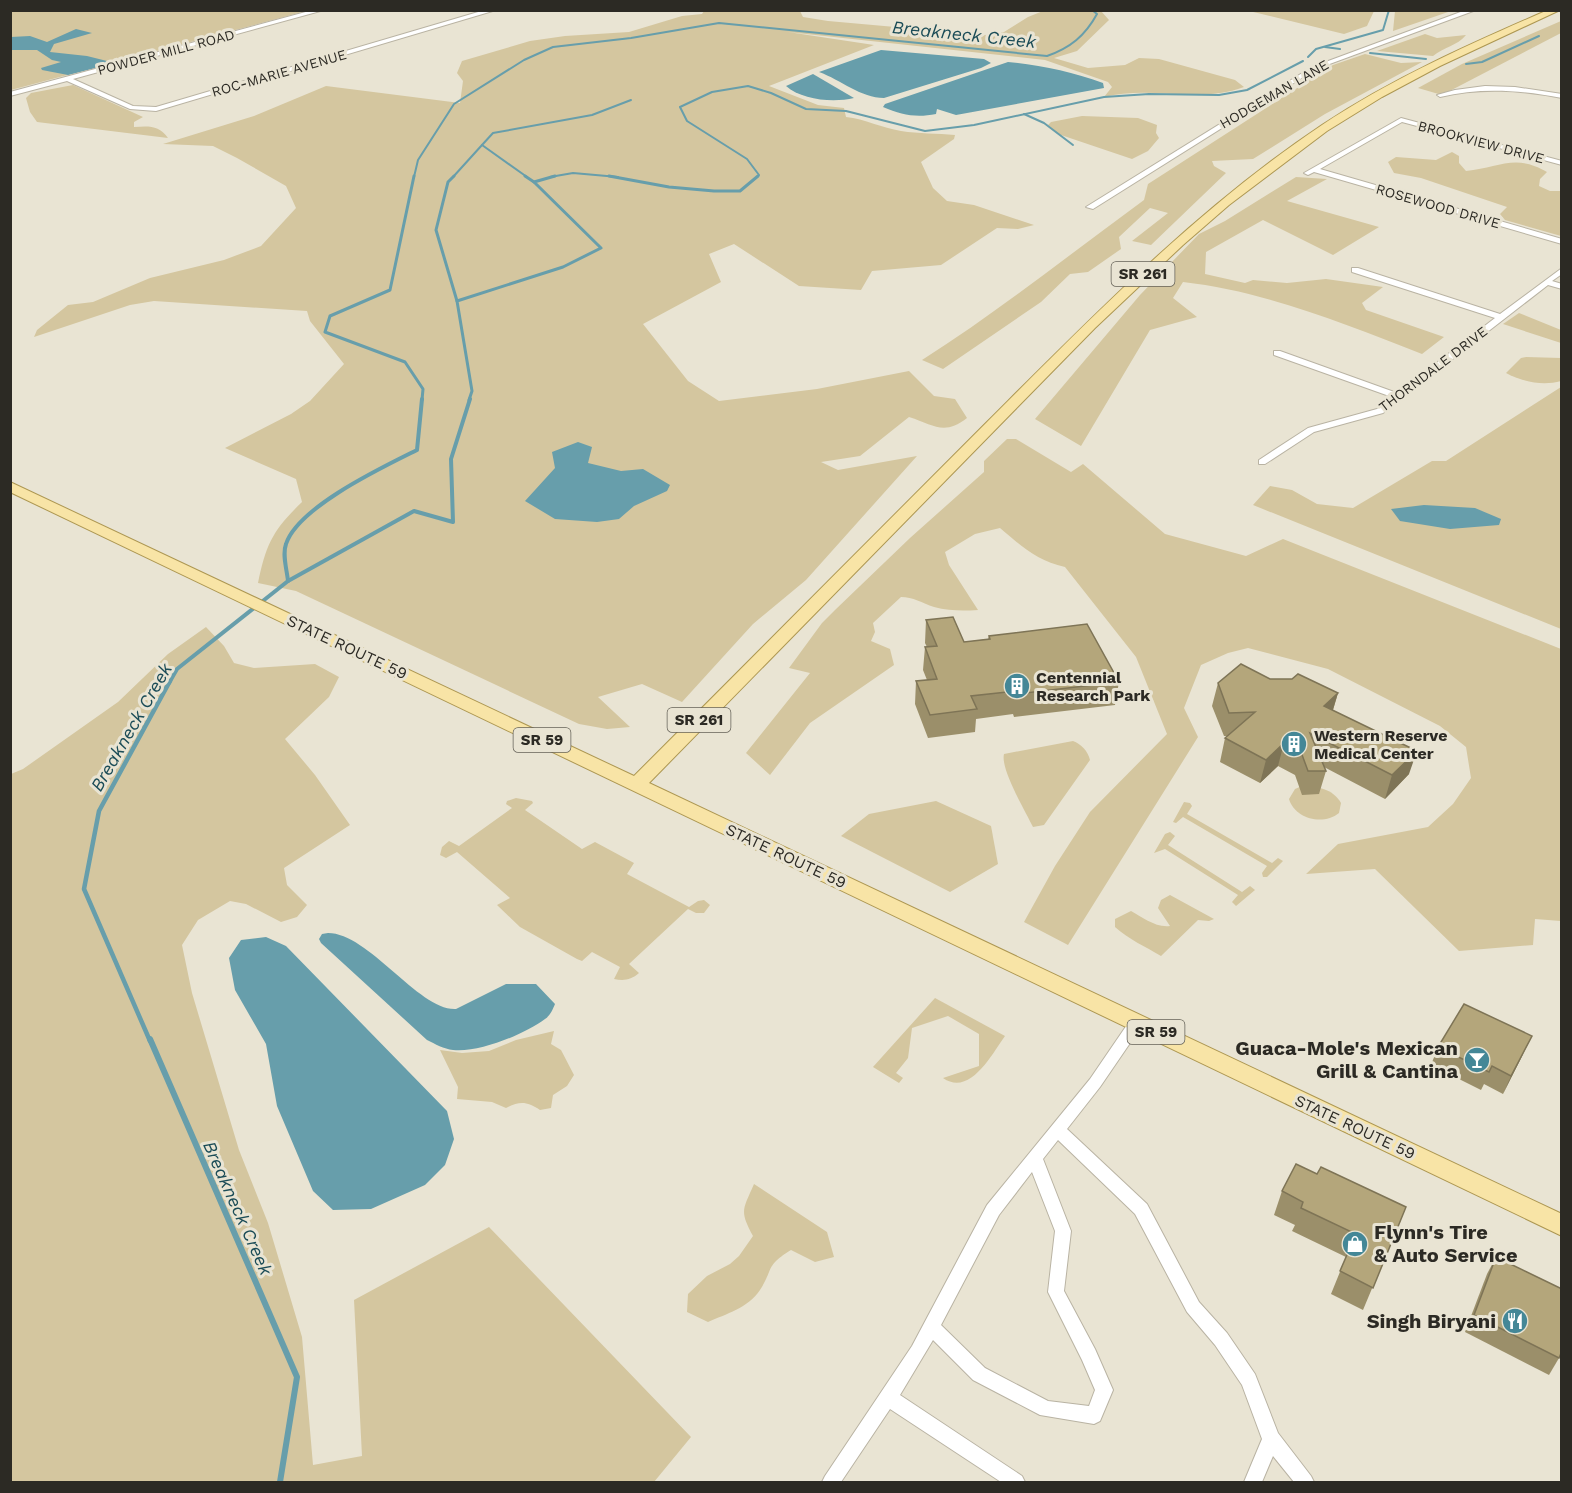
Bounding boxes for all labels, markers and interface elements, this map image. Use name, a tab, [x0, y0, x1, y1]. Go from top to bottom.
water label: Breakneck Creek	[891, 16, 1038, 52]
street label: POWDER MILL ROAD	[96, 26, 236, 78]
street label: ROC-MARIE AVENUE	[210, 46, 348, 100]
street label: HODGEMAN LANE	[1217, 56, 1331, 132]
street label: BROOKVIEW DRIVE	[1416, 117, 1546, 167]
street label: ROSEWOOD DRIVE	[1374, 181, 1502, 231]
road number: SR 261	[1112, 262, 1174, 286]
street label: THORNDALE DRIVE	[1376, 323, 1490, 415]
street label: STATE ROUTE 59	[284, 611, 410, 683]
water label: Breakneck Creek	[86, 658, 177, 795]
place label: Centennial Research Park	[1036, 668, 1150, 705]
building icon: Centennial Research Park	[1002, 671, 1032, 701]
road number: SR 261	[668, 708, 730, 732]
place label: Western Reserve Medical Center	[1314, 726, 1447, 763]
road number: SR 59	[514, 728, 570, 752]
building icon: Western Reserve Medical Center	[1279, 729, 1309, 759]
street label: STATE ROUTE 59	[723, 820, 849, 892]
road number: SR 59	[1128, 1020, 1184, 1044]
place label: Guaca-Mole's Mexican Grill & Cantina	[1235, 1036, 1458, 1083]
bar icon: Guaca-Mole's Mexican Grill & Cantina	[1462, 1045, 1492, 1075]
street label: STATE ROUTE 59	[1292, 1091, 1418, 1163]
water label: Breakneck Creek	[199, 1138, 277, 1279]
place label: Flynn's Tire & Auto Service	[1374, 1220, 1518, 1267]
shop icon: Flynn's Tire & Auto Service	[1340, 1229, 1370, 1259]
restaurant icon: Singh Biryani	[1500, 1306, 1530, 1336]
place label: Singh Biryani	[1367, 1309, 1496, 1333]

